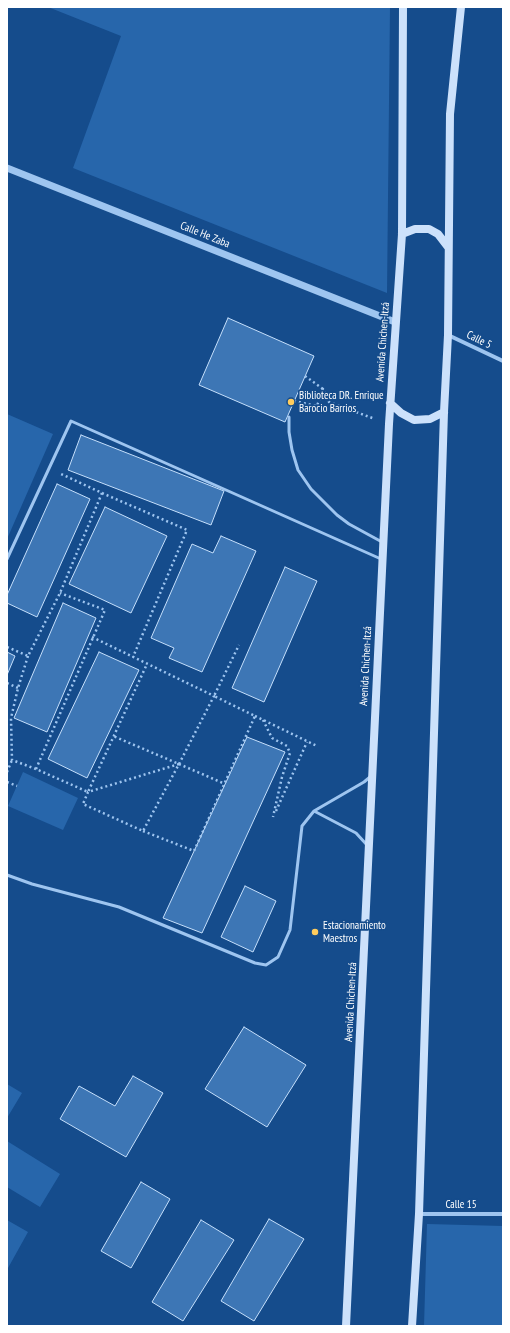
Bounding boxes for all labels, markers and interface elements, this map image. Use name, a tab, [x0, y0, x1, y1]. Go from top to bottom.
street label: Calle He Zaba	[178, 219, 232, 251]
street label: Avenida Chichen-Itzá	[374, 302, 392, 382]
street label: Calle 5	[464, 328, 494, 352]
place label: Biblioteca DR. Enrique Barocio Barrios	[299, 389, 383, 415]
marker: Biblioteca DR. Enrique Barocio Barrios	[286, 397, 296, 407]
street label: Avenida Chichen-Itzá	[357, 626, 375, 706]
place label: Estacionamiento Maestros	[323, 919, 386, 945]
marker: Estacionamiento Maestros	[310, 927, 320, 937]
street label: Avenida Chichen-Itzá	[342, 962, 360, 1042]
street label: Calle 15	[445, 1198, 477, 1212]

